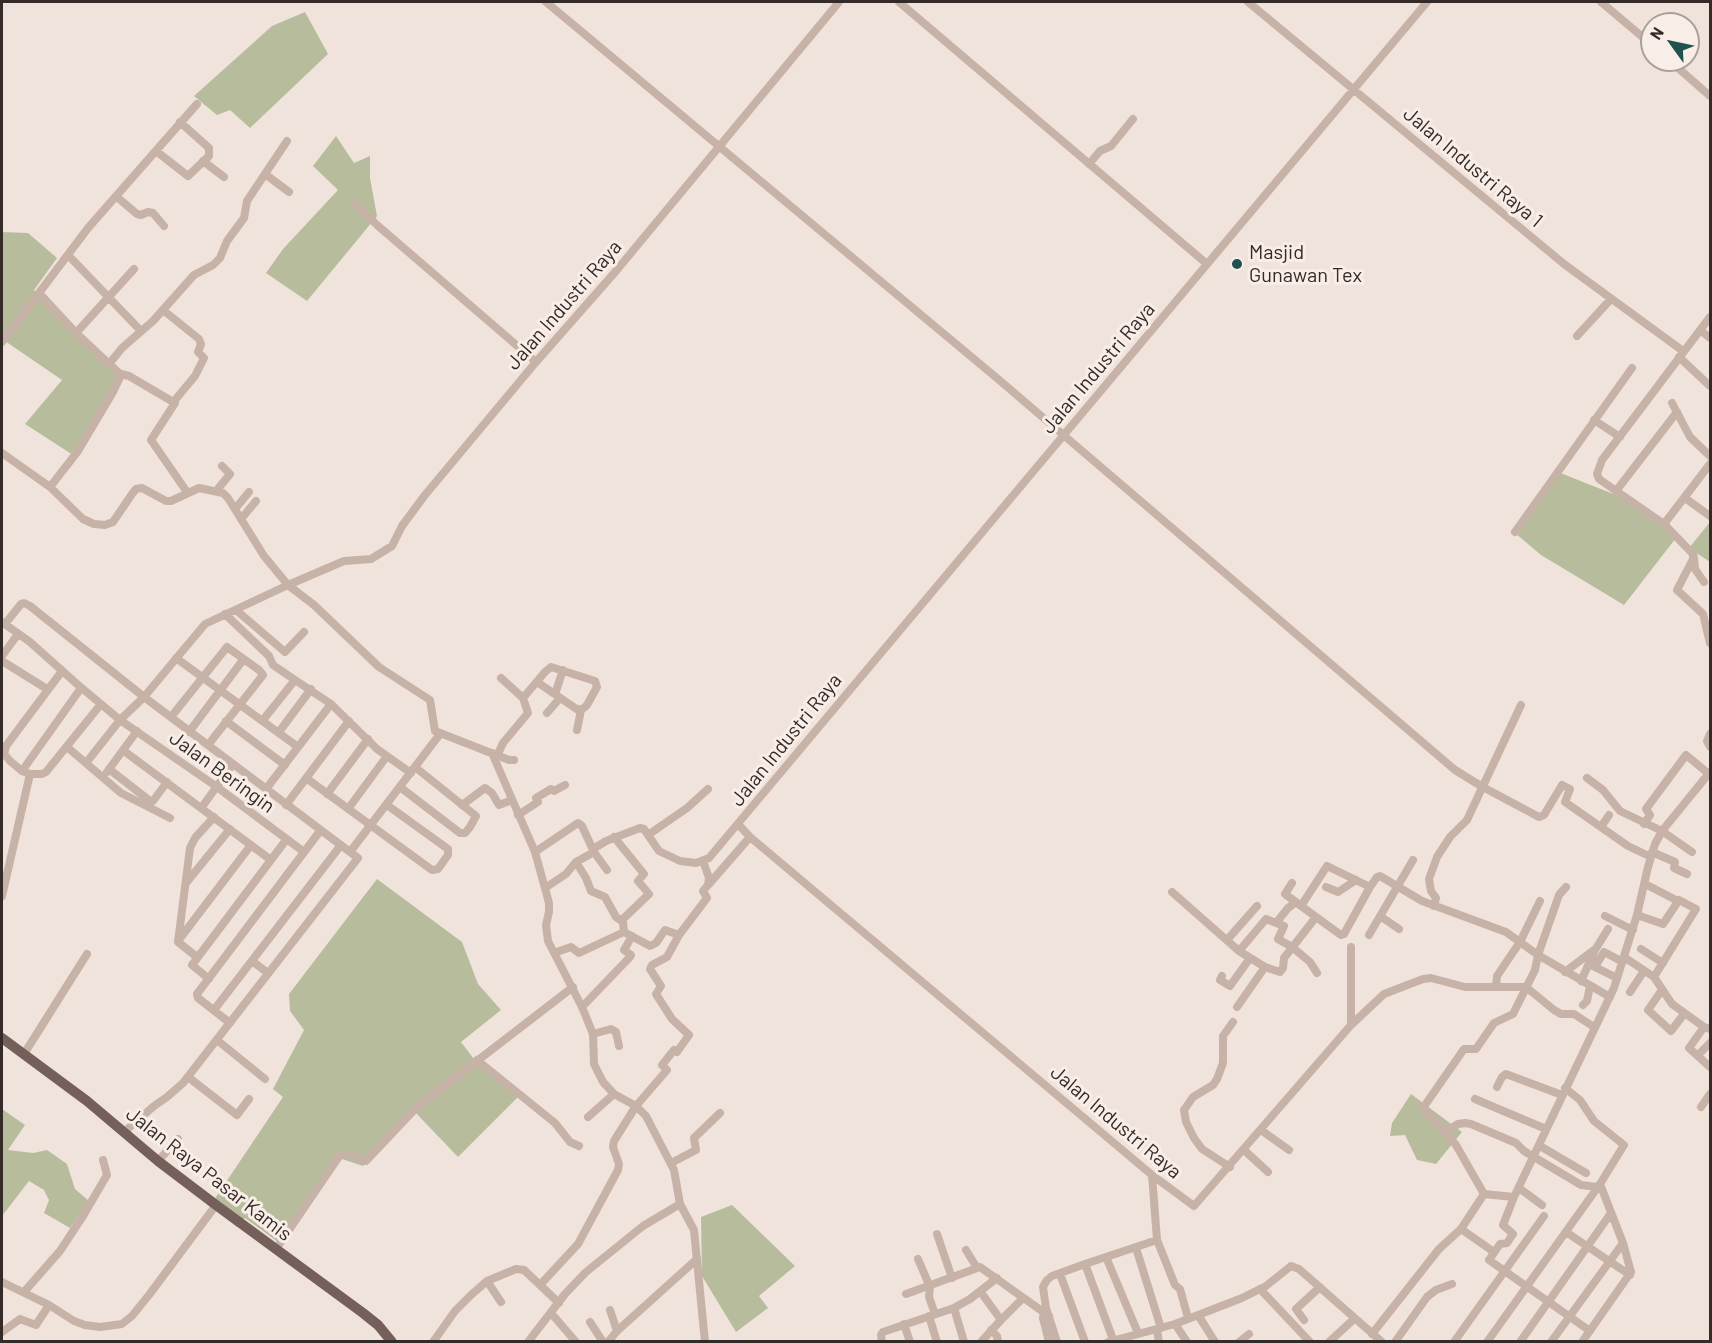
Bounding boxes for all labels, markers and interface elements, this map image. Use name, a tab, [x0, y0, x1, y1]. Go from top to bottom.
north arrow	[1640, 12, 1700, 72]
text: N	[1645, 23, 1667, 43]
street label: Jalan Industri Raya 1	[1398, 102, 1548, 232]
street label: Jalan Industri Raya	[501, 235, 627, 375]
place label: Masjid Gunawan Tex	[1249, 240, 1362, 287]
marker: Masjid Gunawan Tex	[1230, 257, 1244, 271]
street label: Jalan Industri Raya	[1036, 298, 1160, 438]
street label: Jalan Industri Raya	[725, 669, 847, 811]
street label: Jalan Beringin	[165, 726, 279, 818]
street label: Jalan Industri Raya	[1046, 1060, 1186, 1184]
street label: Jalan Raya Pasar Kamis	[121, 1102, 297, 1246]

